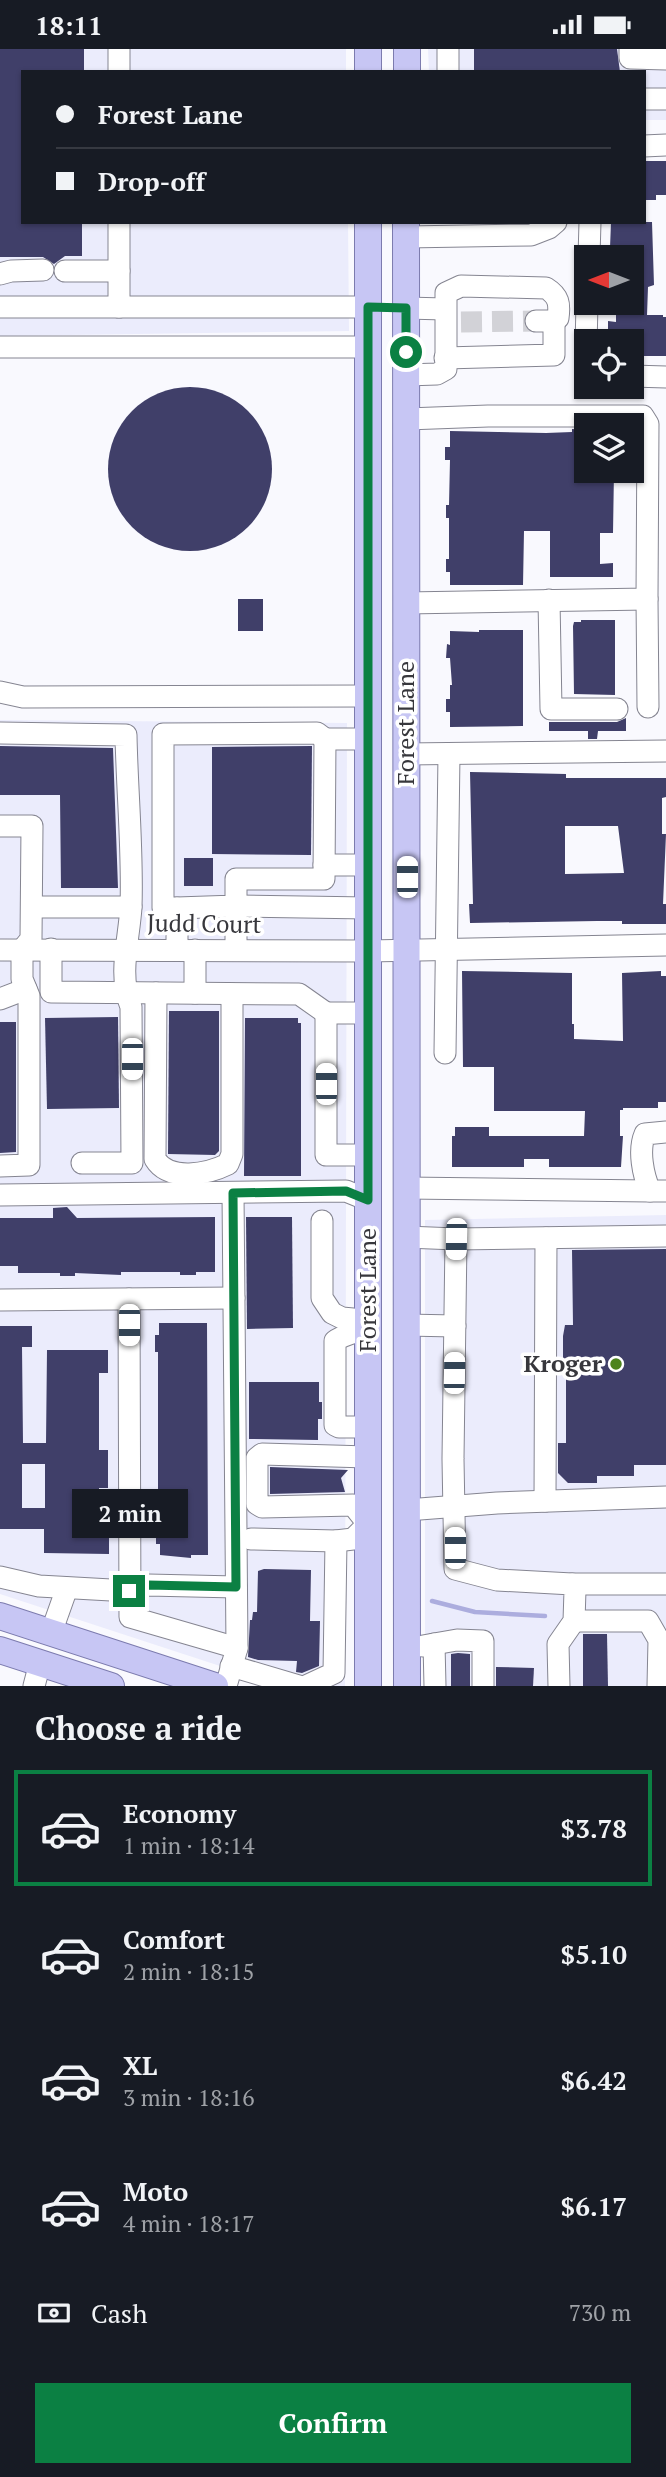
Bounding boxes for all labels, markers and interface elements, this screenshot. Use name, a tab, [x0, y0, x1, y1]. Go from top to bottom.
text: 18:11	[35, 8, 103, 42]
text: Forest Lane	[98, 97, 243, 131]
text: Drop-off	[98, 164, 205, 198]
north arrow	[574, 245, 644, 315]
map controls	[574, 245, 644, 483]
button: locate	[574, 329, 644, 399]
route start	[390, 336, 422, 368]
button: layers	[574, 413, 644, 483]
street label: Forest Lane	[389, 661, 421, 785]
car	[397, 856, 418, 898]
street label: Judd Court	[147, 906, 262, 940]
car	[122, 1038, 143, 1080]
car	[316, 1063, 337, 1105]
car	[446, 1218, 467, 1260]
street label: Forest Lane	[351, 1228, 383, 1352]
car	[119, 1304, 140, 1346]
place label: Kroger	[524, 1347, 603, 1379]
car	[444, 1352, 465, 1394]
marker: Kroger	[608, 1356, 624, 1372]
callout: 2 min	[71, 1489, 187, 1539]
text: 2 min	[99, 1498, 161, 1529]
car	[445, 1527, 466, 1569]
route end	[113, 1575, 145, 1607]
text: Choose a ride	[35, 1707, 242, 1749]
text: Economy	[123, 1796, 236, 1830]
icon: car	[39, 1797, 102, 1860]
text: $3.78	[561, 1811, 627, 1845]
text: 1 min · 18:14	[123, 1830, 255, 1861]
text: Comfort	[123, 1922, 225, 1956]
icon: car	[39, 1923, 102, 1986]
text: $5.10	[561, 1937, 627, 1971]
text: 2 min · 18:15	[123, 1956, 255, 1987]
text: XL	[123, 2048, 157, 2082]
icon: car	[39, 2049, 102, 2112]
text: $6.42	[561, 2063, 627, 2097]
text: 3 min · 18:16	[123, 2082, 255, 2113]
text: Moto	[123, 2174, 188, 2208]
icon: car	[39, 2175, 102, 2238]
text: $6.17	[561, 2189, 627, 2223]
text: 4 min · 18:17	[123, 2208, 255, 2239]
icon: cash	[35, 2294, 73, 2332]
text: Cash	[91, 2296, 147, 2330]
text: 730 m	[569, 2297, 631, 2328]
button: Confirm	[35, 2383, 631, 2463]

